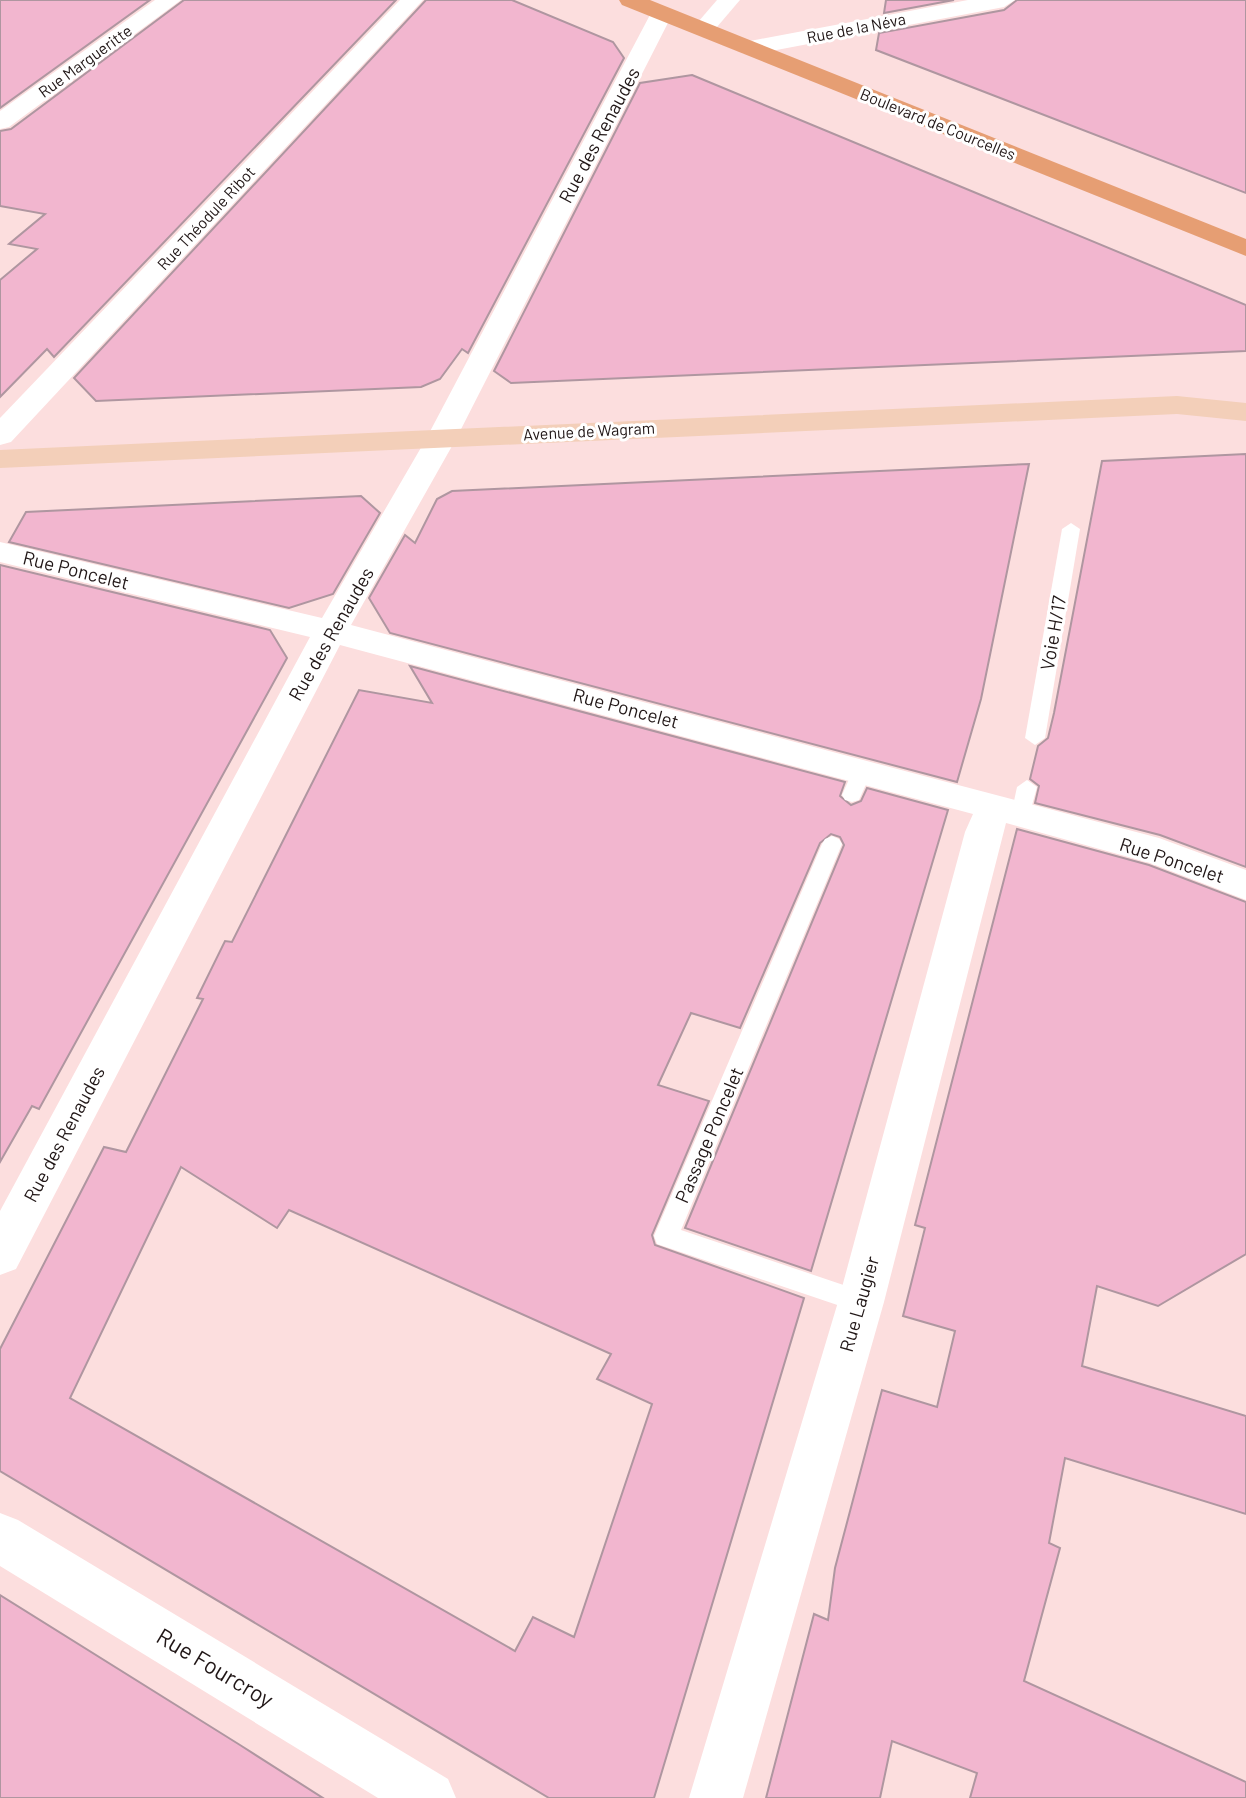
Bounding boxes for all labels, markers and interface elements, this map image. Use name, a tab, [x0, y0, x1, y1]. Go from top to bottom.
street label: Rue de la Néva	[805, 9, 907, 46]
street label: Rue Margueritte	[34, 20, 135, 101]
street label: Rue des Renaudes	[553, 63, 644, 207]
street label: Boulevard de Courcelles	[858, 84, 1019, 163]
street label: Rue Théodule Ribot	[153, 162, 258, 273]
street label: Avenue de Wagram	[523, 418, 655, 443]
street label: Rue Poncelet	[21, 545, 131, 594]
street label: Rue des Renaudes	[283, 563, 378, 705]
street label: Voie H/17	[1035, 594, 1070, 672]
street label: Rue Poncelet	[571, 682, 681, 733]
street label: Rue Poncelet	[1117, 832, 1227, 887]
street label: Rue des Renaudes	[18, 1062, 109, 1206]
street label: Passage Poncelet	[670, 1063, 748, 1206]
street label: Rue Laugier	[834, 1253, 883, 1354]
street label: Rue Fourcroy	[152, 1621, 279, 1713]

